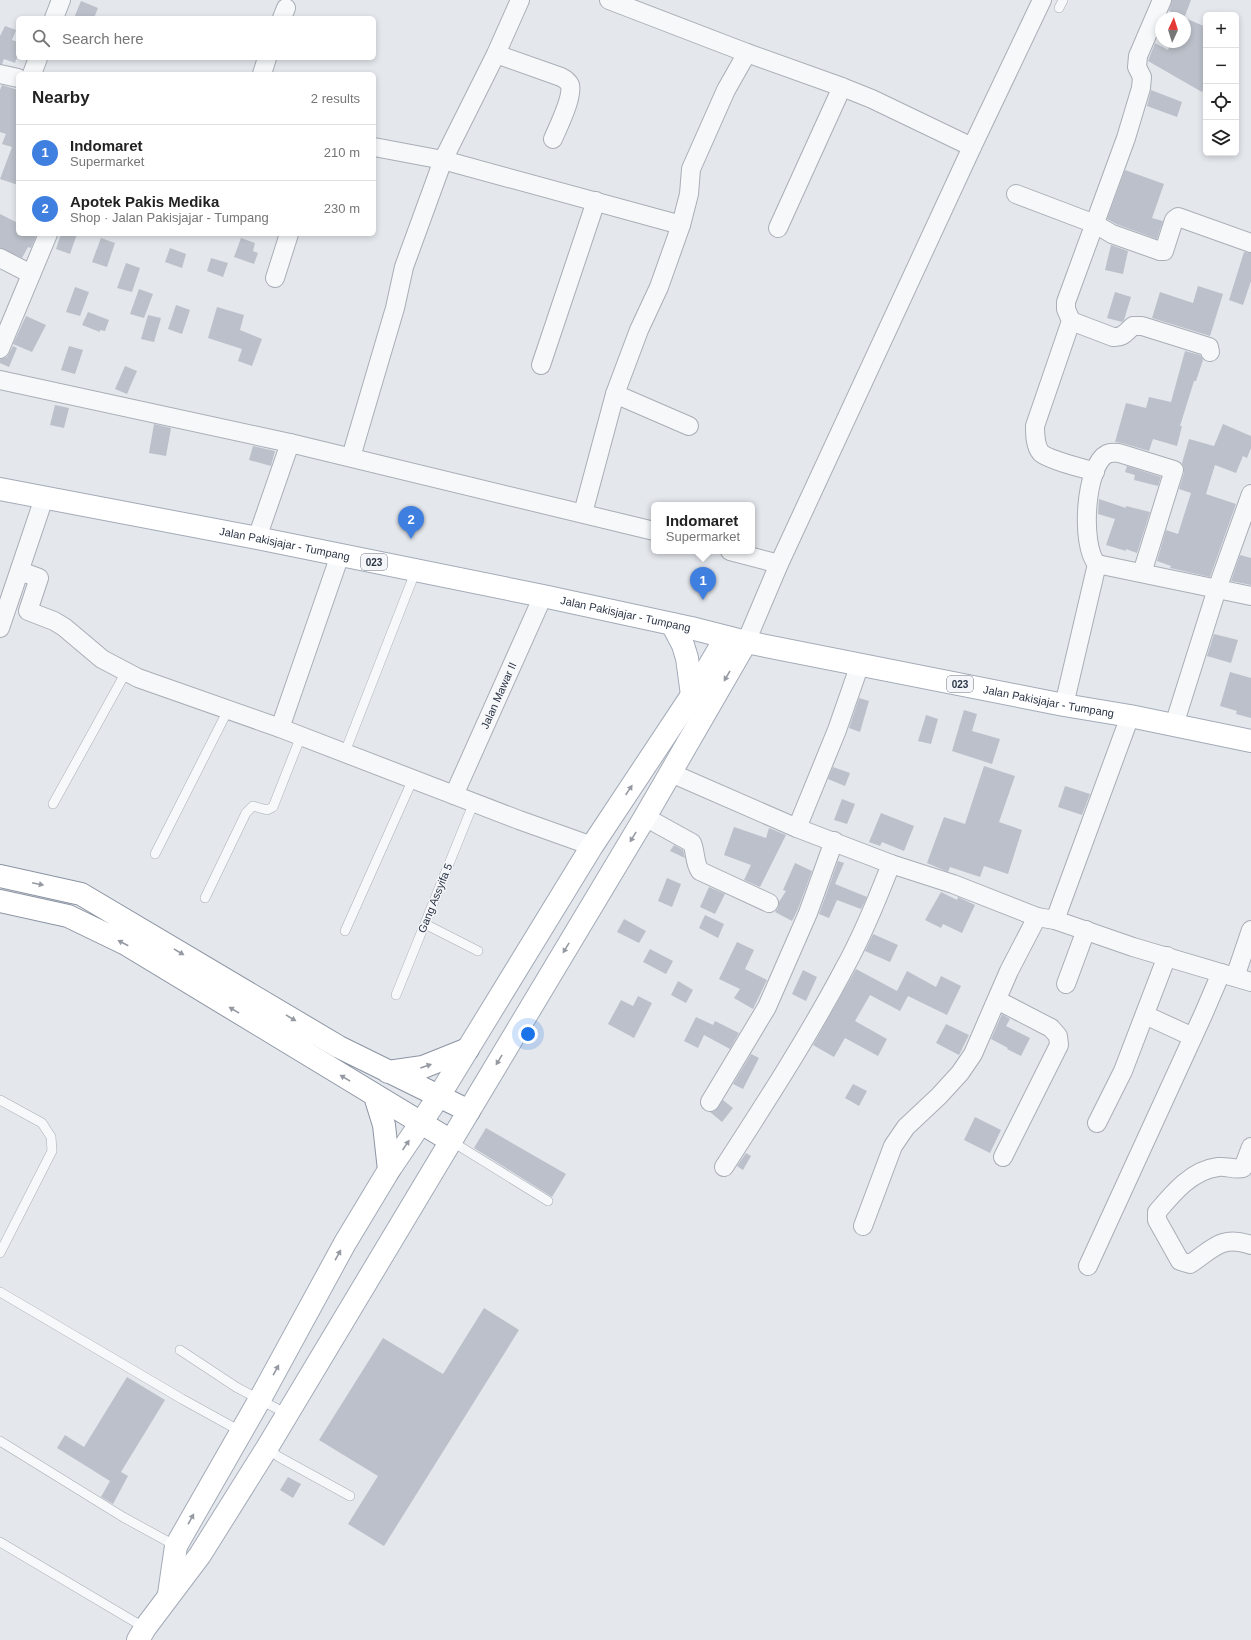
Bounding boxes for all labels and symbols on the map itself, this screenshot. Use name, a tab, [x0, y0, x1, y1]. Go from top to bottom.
north arrow	[1155, 12, 1191, 48]
pin: 2	[398, 506, 424, 539]
street label: Jalan Pakisjajar - Tumpang	[218, 525, 351, 563]
road number: 023	[361, 554, 387, 570]
pin: 1	[690, 567, 716, 600]
street label: Jalan Pakisjajar - Tumpang	[559, 594, 692, 634]
street label: Jalan Mawar II	[478, 660, 519, 731]
one-way arrow	[723, 670, 730, 682]
road number: 023	[947, 676, 973, 692]
street label: Jalan Pakisjajar - Tumpang	[982, 683, 1115, 719]
one-way arrow	[625, 785, 633, 795]
one-way arrow	[629, 832, 637, 842]
street label: Gang Assyifa 5	[416, 861, 454, 935]
one-way arrow	[32, 882, 44, 888]
one-way arrow	[117, 940, 129, 947]
one-way arrow	[563, 942, 570, 954]
one-way arrow	[174, 948, 184, 956]
one-way arrow	[228, 1007, 240, 1014]
one-way arrow	[285, 1015, 297, 1022]
your location	[518, 1024, 538, 1044]
one-way arrow	[496, 1054, 503, 1066]
one-way arrow	[420, 1062, 432, 1068]
one-way arrow	[339, 1074, 351, 1081]
one-way arrow	[402, 1140, 410, 1150]
one-way arrow	[335, 1250, 342, 1261]
one-way arrow	[273, 1364, 279, 1375]
one-way arrow	[187, 1513, 194, 1525]

